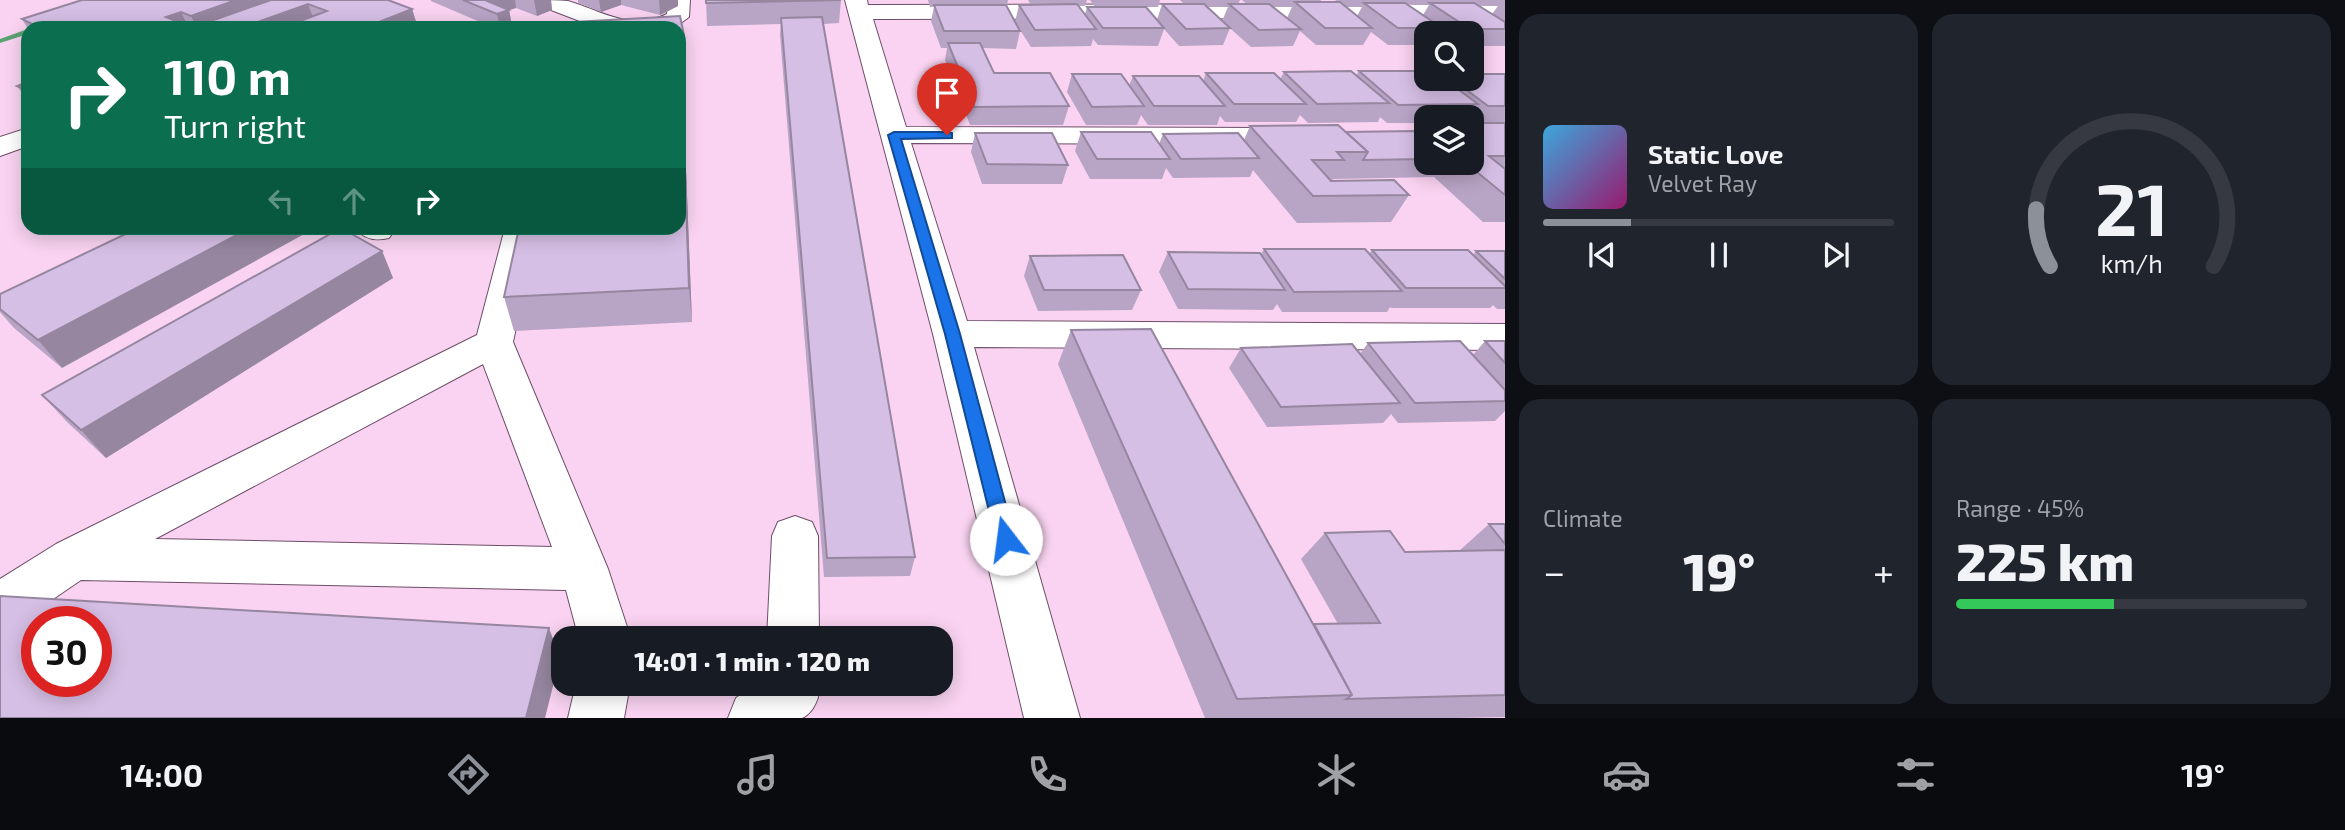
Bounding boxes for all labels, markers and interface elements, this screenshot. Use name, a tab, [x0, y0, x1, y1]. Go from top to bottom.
map controls	[1414, 21, 1484, 175]
button: search	[1414, 21, 1484, 91]
text: 110 m	[164, 46, 291, 105]
icon: right	[49, 49, 140, 140]
pin	[917, 63, 977, 135]
icon: arrive	[928, 74, 966, 112]
button: layers	[1414, 105, 1484, 175]
text: Turn right	[164, 106, 306, 144]
text: Static Love	[1648, 138, 1784, 169]
text: 21	[2095, 163, 2168, 251]
text: Velvet Ray	[1648, 169, 1757, 197]
icon: left	[262, 182, 300, 220]
icon: ahead	[335, 182, 373, 220]
icon: right	[408, 182, 446, 220]
icon: previous	[1583, 236, 1621, 274]
icon: pause	[1700, 236, 1738, 274]
icon: next	[1817, 236, 1855, 274]
text: km/h	[2100, 248, 2163, 278]
text: Range · 45%	[1956, 494, 2084, 522]
position arrow	[969, 502, 1043, 576]
text: Climate	[1543, 504, 1623, 532]
text: 225 km	[1956, 529, 2134, 591]
text: 19°	[1683, 539, 1755, 601]
text: −	[1543, 548, 1565, 594]
text: +	[1873, 548, 1894, 594]
speed limit sign: 30	[21, 606, 112, 697]
text: 14:01 · 1 min · 120 m	[634, 645, 870, 676]
icon: directions	[444, 750, 493, 799]
icon: music	[733, 750, 782, 799]
icon: phone	[1023, 750, 1072, 799]
icon: climate	[1312, 750, 1361, 799]
icon: car	[1602, 750, 1651, 799]
icon: filters	[1891, 750, 1940, 799]
text: 14:00	[120, 755, 203, 793]
text: 19°	[2181, 755, 2225, 793]

